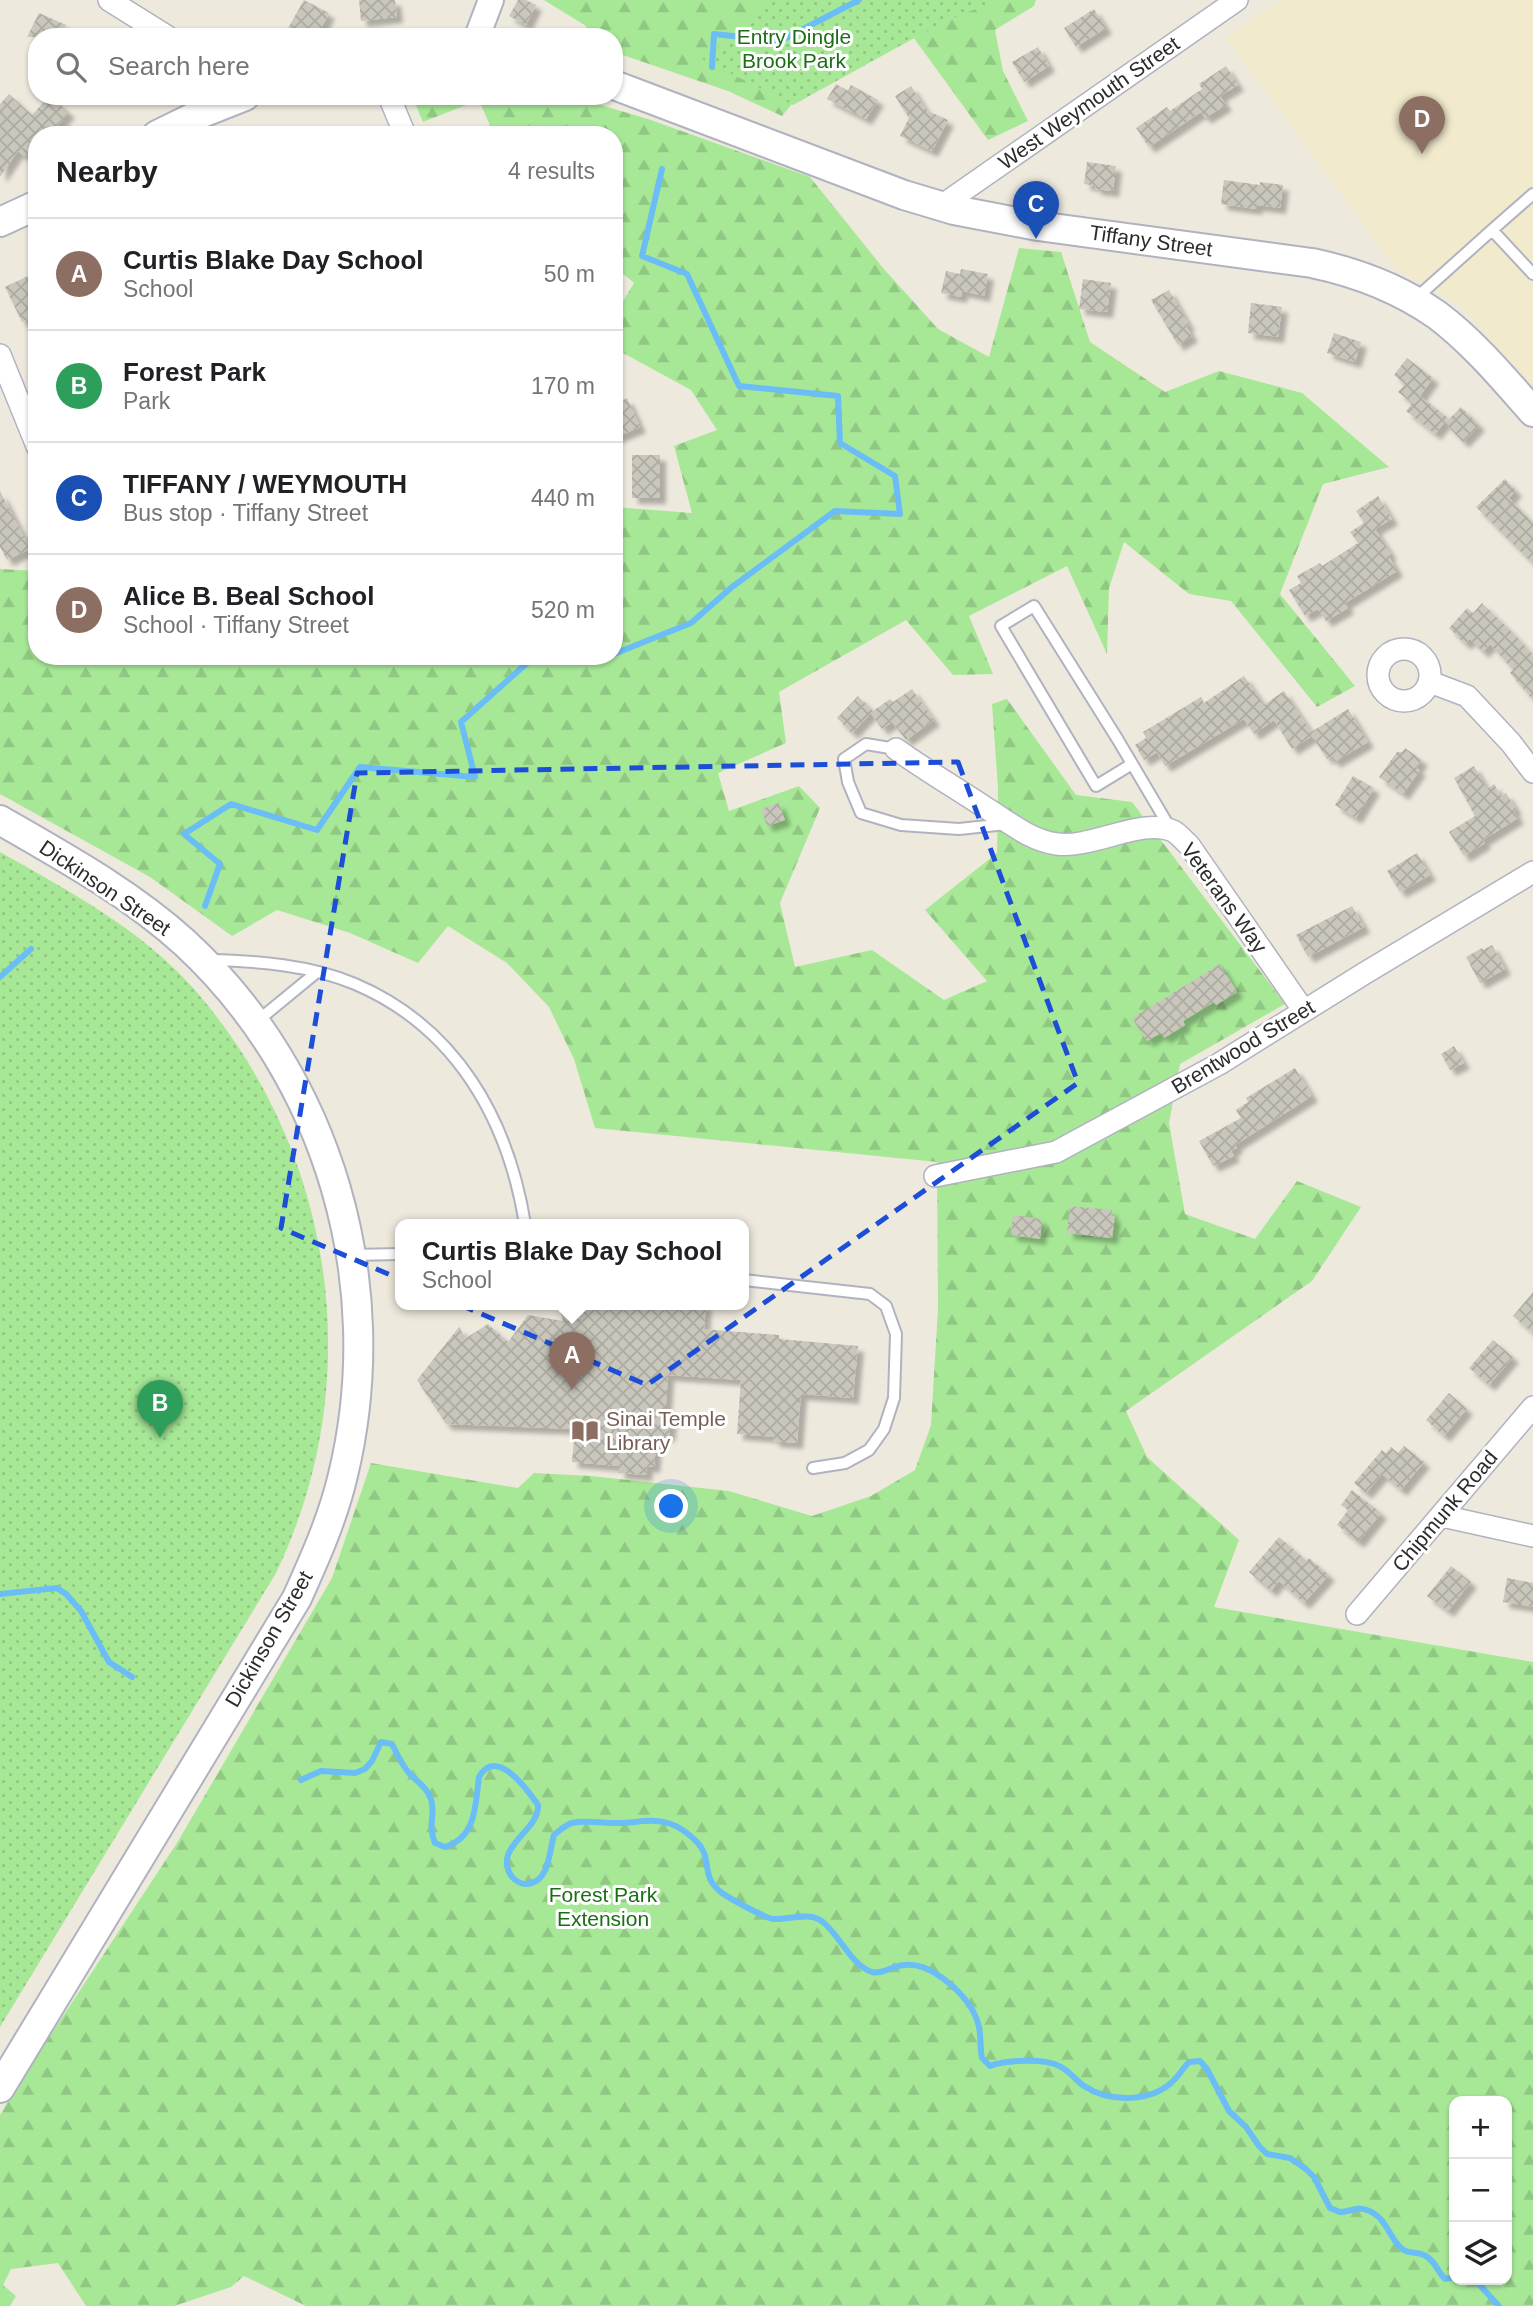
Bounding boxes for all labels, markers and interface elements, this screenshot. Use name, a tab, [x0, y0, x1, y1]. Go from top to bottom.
park label: Entry Dingle Brook Park	[737, 25, 851, 72]
search box	[28, 28, 623, 105]
street label: West Weymouth Street	[994, 31, 1184, 174]
icon: search	[52, 48, 90, 86]
text: Search here	[108, 51, 250, 81]
pin: D	[1399, 96, 1445, 154]
text: Nearby	[56, 155, 158, 188]
text: 4 results	[508, 158, 595, 184]
pin: C	[1013, 181, 1059, 239]
street label: Tiffany Street	[1088, 221, 1214, 261]
text: Curtis Blake Day School	[123, 245, 424, 275]
text: A	[71, 261, 87, 287]
text: 50 m	[544, 261, 595, 287]
text: School	[123, 276, 193, 302]
text: Forest Park	[123, 357, 266, 387]
text: B	[71, 373, 87, 399]
text: 170 m	[531, 373, 595, 399]
text: Park	[123, 388, 170, 414]
text: TIFFANY / WEYMOUTH	[123, 469, 407, 499]
text: C	[71, 485, 87, 511]
text: 440 m	[531, 485, 595, 511]
text: Bus stop · Tiffany Street	[123, 500, 368, 526]
text: Alice B. Beal School	[123, 581, 374, 611]
text: D	[71, 597, 87, 623]
text: 520 m	[531, 597, 595, 623]
text: School · Tiffany Street	[123, 612, 349, 638]
street label: Dickinson Street	[35, 835, 175, 940]
street label: Veterans Way	[1177, 838, 1272, 957]
street label: Brentwood Street	[1167, 995, 1318, 1098]
popup	[395, 1219, 749, 1310]
text: Curtis Blake Day School	[422, 1236, 722, 1266]
text: School	[422, 1267, 492, 1293]
pin: A	[549, 1332, 595, 1390]
pin: B	[137, 1380, 183, 1438]
place label: Sinai Temple Library	[606, 1407, 726, 1454]
library icon: Sinai Temple Library	[570, 1416, 600, 1446]
street label: Chipmunk Road	[1387, 1446, 1502, 1576]
your location	[654, 1489, 688, 1523]
street label: Dickinson Street	[220, 1567, 317, 1711]
park label: Forest Park Extension	[549, 1883, 658, 1930]
map controls	[1449, 2096, 1512, 2285]
button: +	[1449, 2096, 1512, 2159]
button: −	[1449, 2159, 1512, 2222]
button: layers	[1449, 2222, 1512, 2285]

